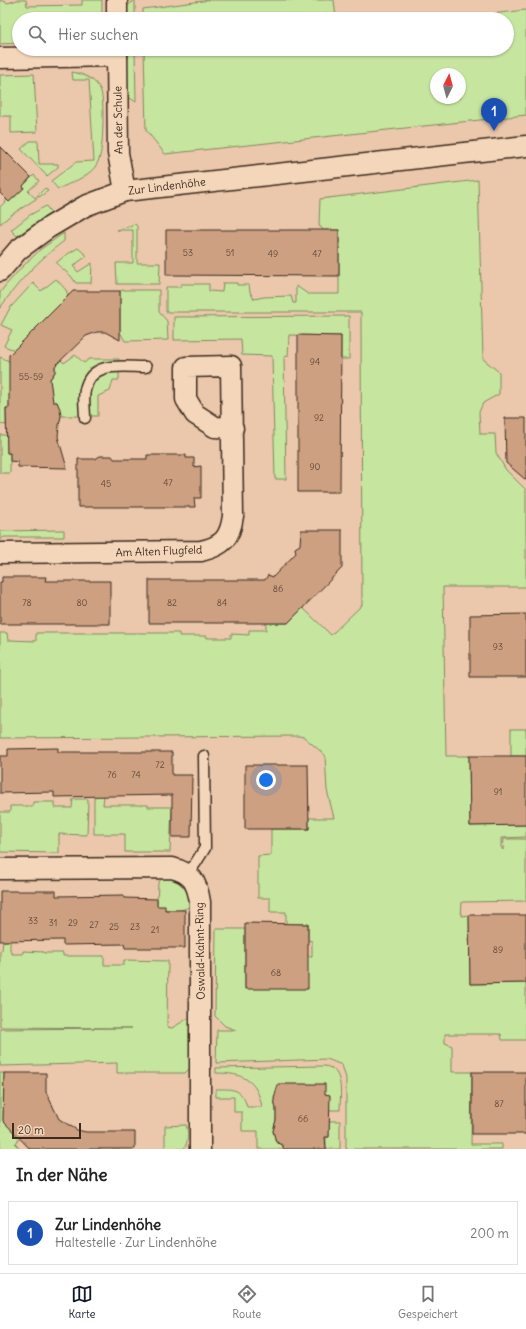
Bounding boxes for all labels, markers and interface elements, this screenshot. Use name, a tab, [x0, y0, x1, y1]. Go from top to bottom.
search box	[12, 12, 514, 56]
icon: search	[26, 23, 48, 45]
text: Hier suchen	[58, 25, 138, 44]
north arrow	[430, 68, 466, 104]
street label: An der Schule	[110, 86, 126, 154]
pin: 1	[481, 98, 507, 131]
street label: Zur Lindenhöhe	[128, 174, 207, 198]
house number: 53	[183, 247, 193, 258]
house number: 51	[226, 247, 234, 258]
house number: 49	[268, 248, 278, 259]
house number: 47	[312, 248, 322, 259]
house number: 94	[310, 356, 320, 367]
house number: 55-59	[19, 371, 43, 382]
house number: 92	[314, 412, 324, 423]
house number: 90	[309, 461, 321, 472]
house number: 47	[163, 477, 173, 488]
house number: 45	[101, 478, 111, 489]
street label: Am Alten Flugfeld	[115, 542, 203, 560]
house number: 86	[273, 583, 283, 594]
house number: 78	[22, 597, 32, 608]
house number: 80	[76, 597, 88, 608]
house number: 82	[167, 597, 177, 608]
house number: 84	[217, 597, 227, 608]
house number: 93	[493, 641, 503, 652]
house number: 72	[155, 759, 165, 770]
house number: 76	[107, 769, 117, 780]
house number: 74	[131, 769, 141, 780]
your location	[256, 770, 276, 790]
house number: 91	[494, 786, 502, 797]
street label: Oswald-Kahnt-Ring	[192, 902, 208, 1000]
house number: 33	[28, 915, 38, 926]
house number: 31	[49, 917, 57, 928]
house number: 29	[68, 917, 78, 928]
house number: 27	[89, 919, 99, 930]
house number: 25	[109, 921, 119, 932]
house number: 23	[130, 921, 140, 932]
house number: 21	[151, 924, 159, 935]
house number: 89	[493, 944, 503, 955]
house number: 68	[271, 967, 281, 978]
house number: 87	[494, 1098, 504, 1109]
house number: 66	[298, 1113, 308, 1124]
scale bar	[12, 1121, 81, 1140]
text: 20 m	[18, 1123, 44, 1137]
text: In der Nähe	[16, 1164, 108, 1186]
text: Zur Lindenhöhe	[55, 1215, 161, 1234]
text: 1	[27, 1225, 33, 1242]
text: 200 m	[470, 1225, 509, 1242]
text: Haltestelle · Zur Lindenhöhe	[55, 1234, 217, 1251]
tab: Karte	[68, 1283, 95, 1321]
tab: Route	[232, 1283, 261, 1321]
tab: Gespeichert	[398, 1283, 458, 1321]

